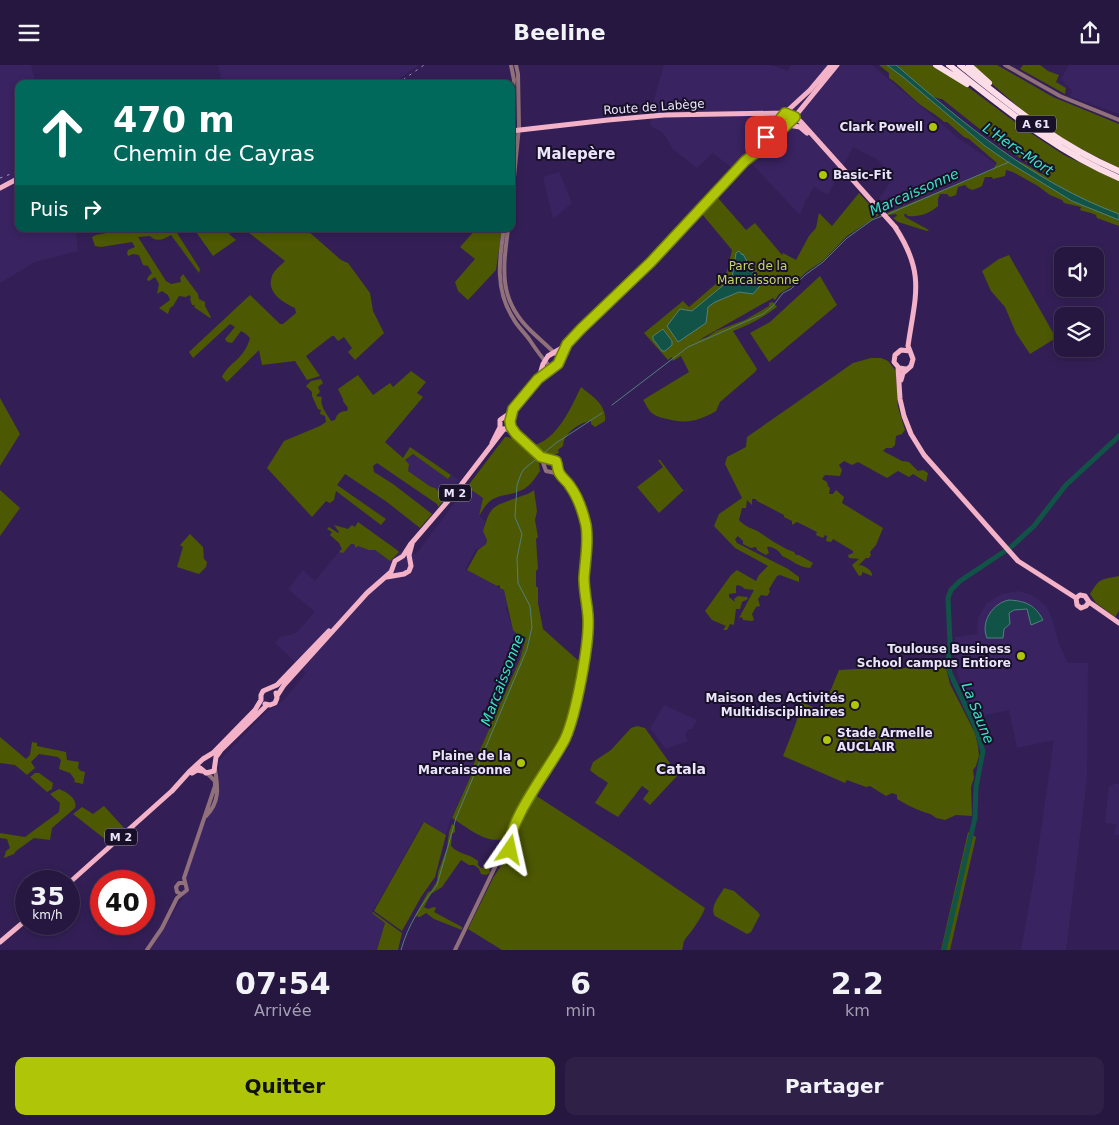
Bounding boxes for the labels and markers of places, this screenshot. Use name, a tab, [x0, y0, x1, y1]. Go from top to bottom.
pin	[745, 116, 787, 158]
place label: Clark Powell	[839, 120, 923, 134]
marker: Clark Powell	[927, 121, 939, 133]
place label: Basic-Fit	[833, 168, 892, 182]
marker: Basic-Fit	[817, 169, 829, 181]
place label: Toulouse Business School campus Entiore	[857, 642, 1011, 670]
marker: Toulouse Business School campus Entiore	[1015, 650, 1027, 662]
place label: Maison des Activités Multidisciplinaires	[705, 691, 845, 719]
marker: Maison des Activités Multidisciplinaires	[849, 699, 861, 711]
place label: Stade Armelle AUCLAIR	[837, 726, 933, 754]
marker: Stade Armelle AUCLAIR	[821, 734, 833, 746]
place label: Plaine de la Marcaissonne	[418, 749, 511, 777]
marker: Plaine de la Marcaissonne	[515, 757, 527, 769]

